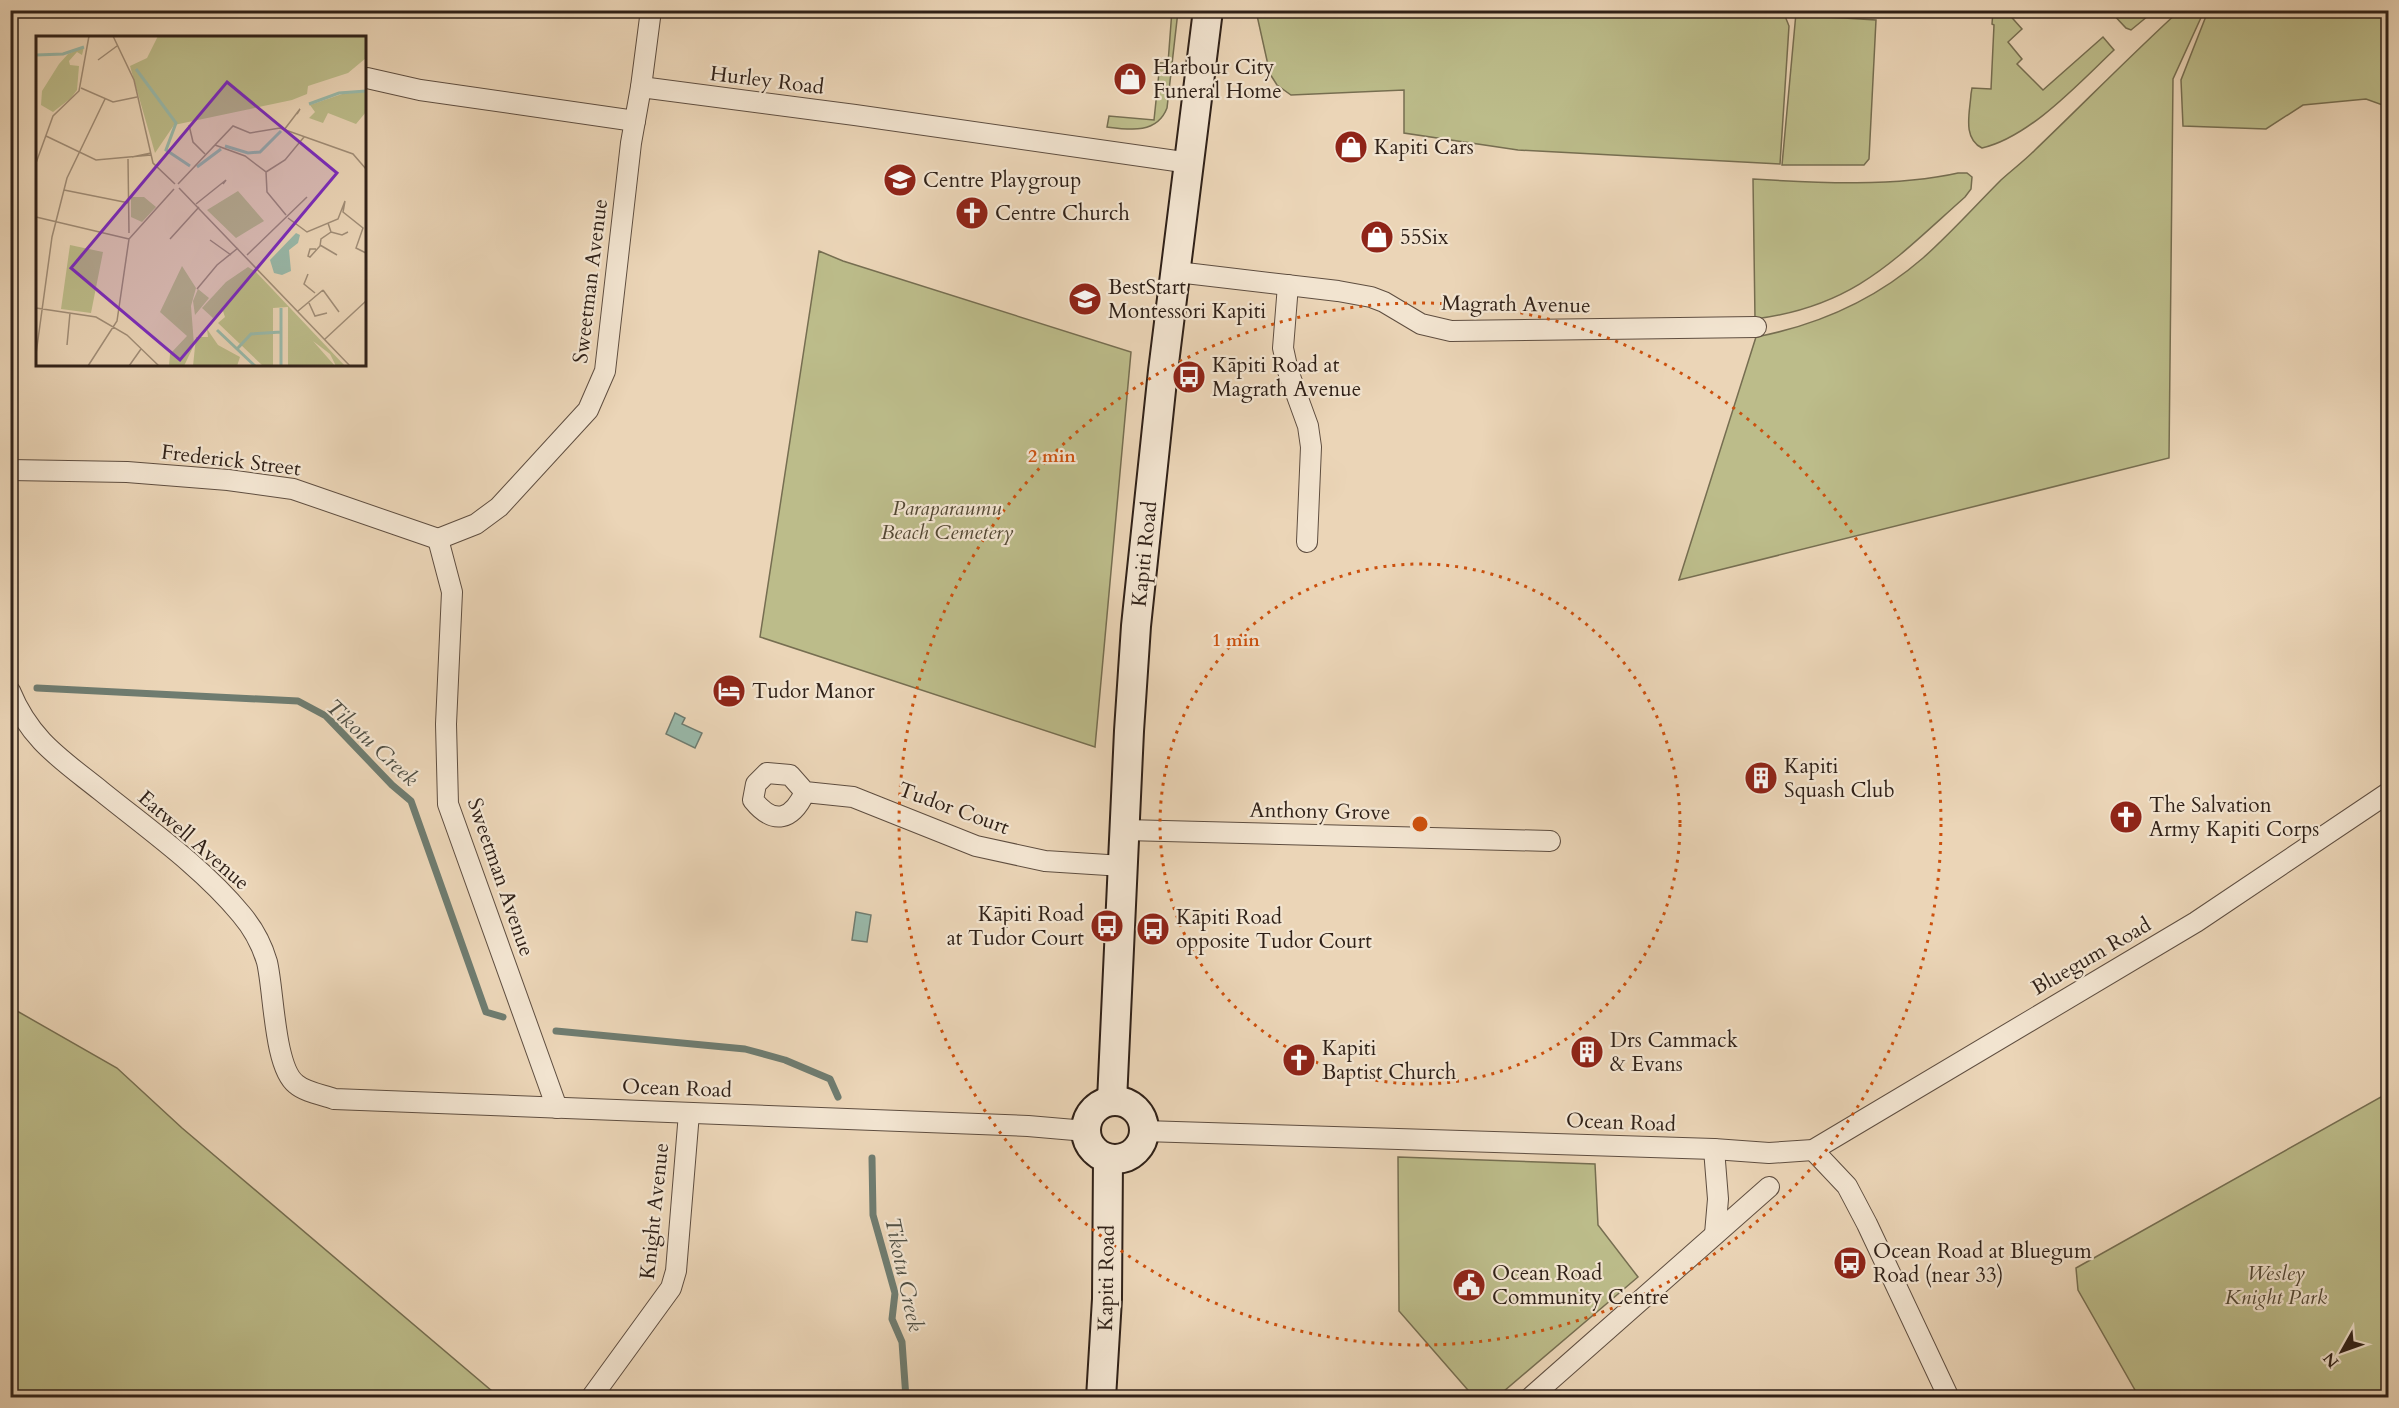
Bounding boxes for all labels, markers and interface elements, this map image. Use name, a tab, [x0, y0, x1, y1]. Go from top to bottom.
inset map	[36, 36, 366, 366]
place label: Harbour City Funeral Home	[1153, 53, 1282, 106]
street label: Hurley Road	[708, 59, 826, 102]
shop icon: Harbour City Funeral Home	[1112, 61, 1148, 97]
shop icon: Kapiti Cars	[1333, 129, 1369, 165]
place label: Kapiti Cars	[1374, 133, 1474, 162]
school or university icon: Centre Playgroup	[882, 162, 918, 198]
place label: Centre Playgroup	[923, 166, 1081, 195]
church icon: Centre Church	[954, 195, 990, 231]
street label: Sweetman Avenue	[566, 197, 615, 365]
place label: Centre Church	[995, 199, 1130, 228]
shop icon: 55Six	[1359, 219, 1395, 255]
place label: 55Six	[1400, 223, 1449, 252]
place label: BestStart Montessori Kapiti	[1108, 273, 1266, 326]
school or university icon: BestStart Montessori Kapiti	[1067, 281, 1103, 317]
street label: Magrath Avenue	[1441, 289, 1591, 320]
place label: Kāpiti Road at Magrath Avenue	[1212, 351, 1361, 404]
bus stop icon: Kāpiti Road at Magrath Avenue	[1171, 359, 1207, 395]
street label: Frederick Street	[159, 438, 303, 483]
text: 2 min	[1028, 444, 1076, 469]
park label: Paraparaumu Beach Cemetery	[881, 494, 1013, 547]
street label: Kapiti Road	[1125, 500, 1164, 608]
text: 1 min	[1212, 628, 1260, 653]
hotel icon: Tudor Manor	[711, 673, 747, 709]
place label: Tudor Manor	[752, 677, 875, 706]
water label: Tikotu Creek	[320, 692, 425, 793]
place label: Kapiti Squash Club	[1784, 752, 1895, 805]
building icon: Kapiti Squash Club	[1743, 760, 1779, 796]
street label: Tudor Court	[894, 775, 1014, 842]
street label: Eatwell Avenue	[132, 784, 256, 897]
place label: The Salvation Army Kapiti Corps	[2149, 791, 2319, 844]
street label: Sweetman Avenue	[460, 794, 541, 960]
street label: Anthony Grove	[1249, 796, 1391, 827]
church icon: The Salvation Army Kapiti Corps	[2108, 799, 2144, 835]
centre of rings	[1410, 814, 1430, 834]
place label: Kāpiti Road at Tudor Court	[947, 900, 1084, 953]
place label: Kāpiti Road opposite Tudor Court	[1176, 903, 1372, 956]
bus stop icon: Kāpiti Road at Tudor Court	[1089, 908, 1125, 944]
street label: Bluegum Road	[2026, 910, 2156, 1002]
bus stop icon: Kāpiti Road opposite Tudor Court	[1135, 911, 1171, 947]
place label: Drs Cammack & Evans	[1610, 1026, 1739, 1079]
place label: Kapiti Baptist Church	[1322, 1034, 1457, 1087]
building icon: Drs Cammack & Evans	[1569, 1034, 1605, 1070]
church icon: Kapiti Baptist Church	[1281, 1042, 1317, 1078]
street label: Ocean Road	[621, 1072, 732, 1105]
street label: Ocean Road	[1565, 1106, 1676, 1139]
street label: Knight Avenue	[633, 1141, 676, 1281]
water label: Tikotu Creek	[877, 1214, 931, 1334]
street label: Kapiti Road	[1091, 1225, 1122, 1331]
place label: Ocean Road at Bluegum Road (near 33)	[1873, 1237, 2092, 1290]
bus stop icon: Ocean Road at Bluegum Road (near 33)	[1832, 1245, 1868, 1281]
place label: Ocean Road Community Centre	[1492, 1259, 1669, 1312]
park label: Wesley Knight Park	[2225, 1259, 2328, 1312]
public building icon: Ocean Road Community Centre	[1451, 1267, 1487, 1303]
north arrow	[2312, 1321, 2372, 1381]
text: N	[2318, 1348, 2344, 1372]

